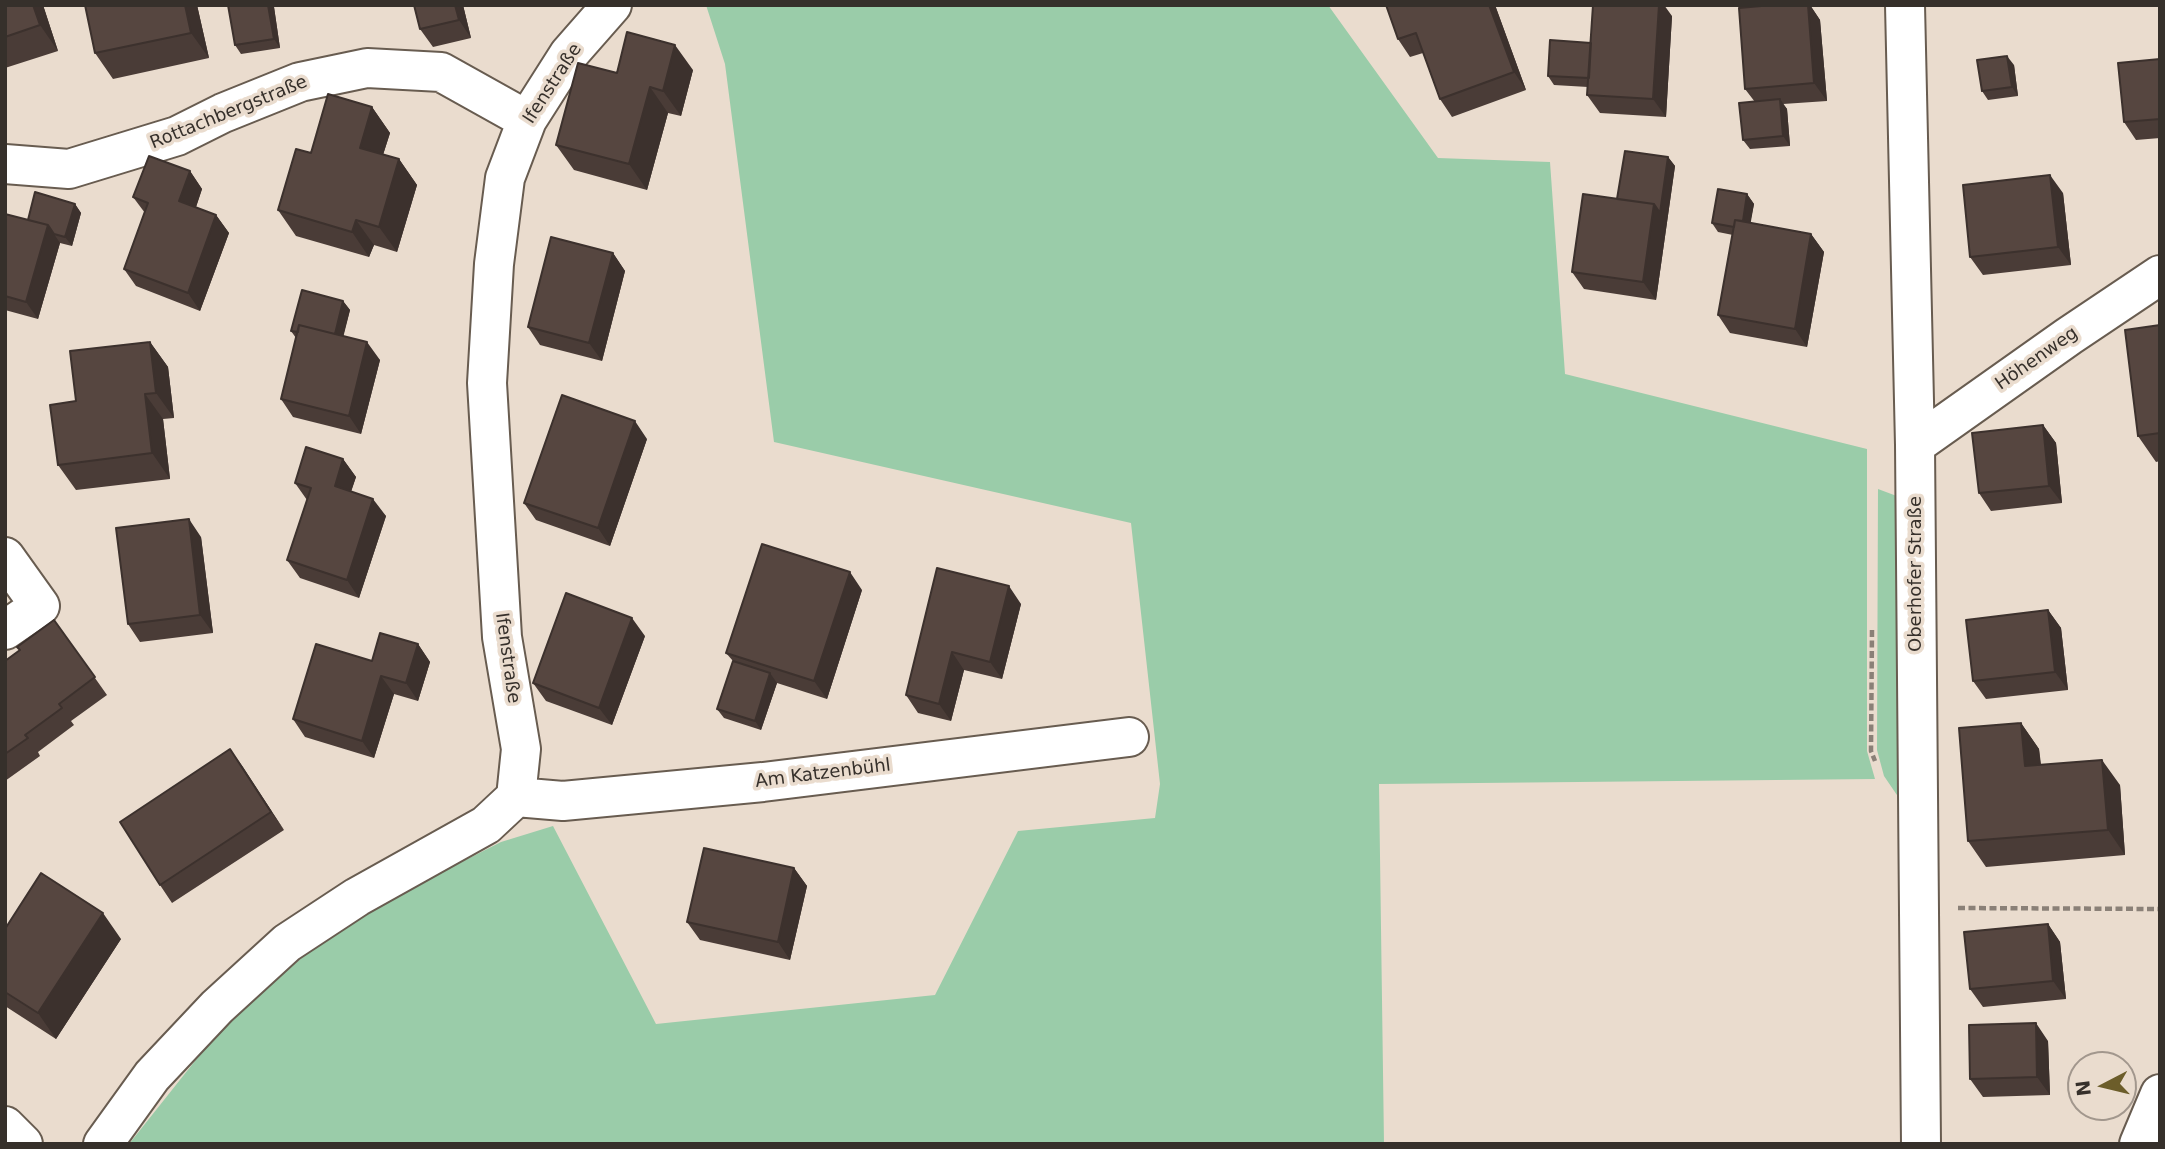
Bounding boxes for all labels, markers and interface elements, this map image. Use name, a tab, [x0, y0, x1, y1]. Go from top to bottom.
street label: Ifenstraße	[519, 40, 587, 128]
street label: Rottachbergstraße	[147, 72, 311, 154]
street label: Höhenweg	[1992, 323, 2082, 395]
street label: Oberhofer Straße	[1905, 496, 1927, 652]
street label: Ifenstraße	[490, 611, 524, 705]
street label: Am Katzenbühl	[754, 755, 892, 793]
north arrow	[2067, 1051, 2137, 1121]
text: N	[2071, 1079, 2095, 1098]

